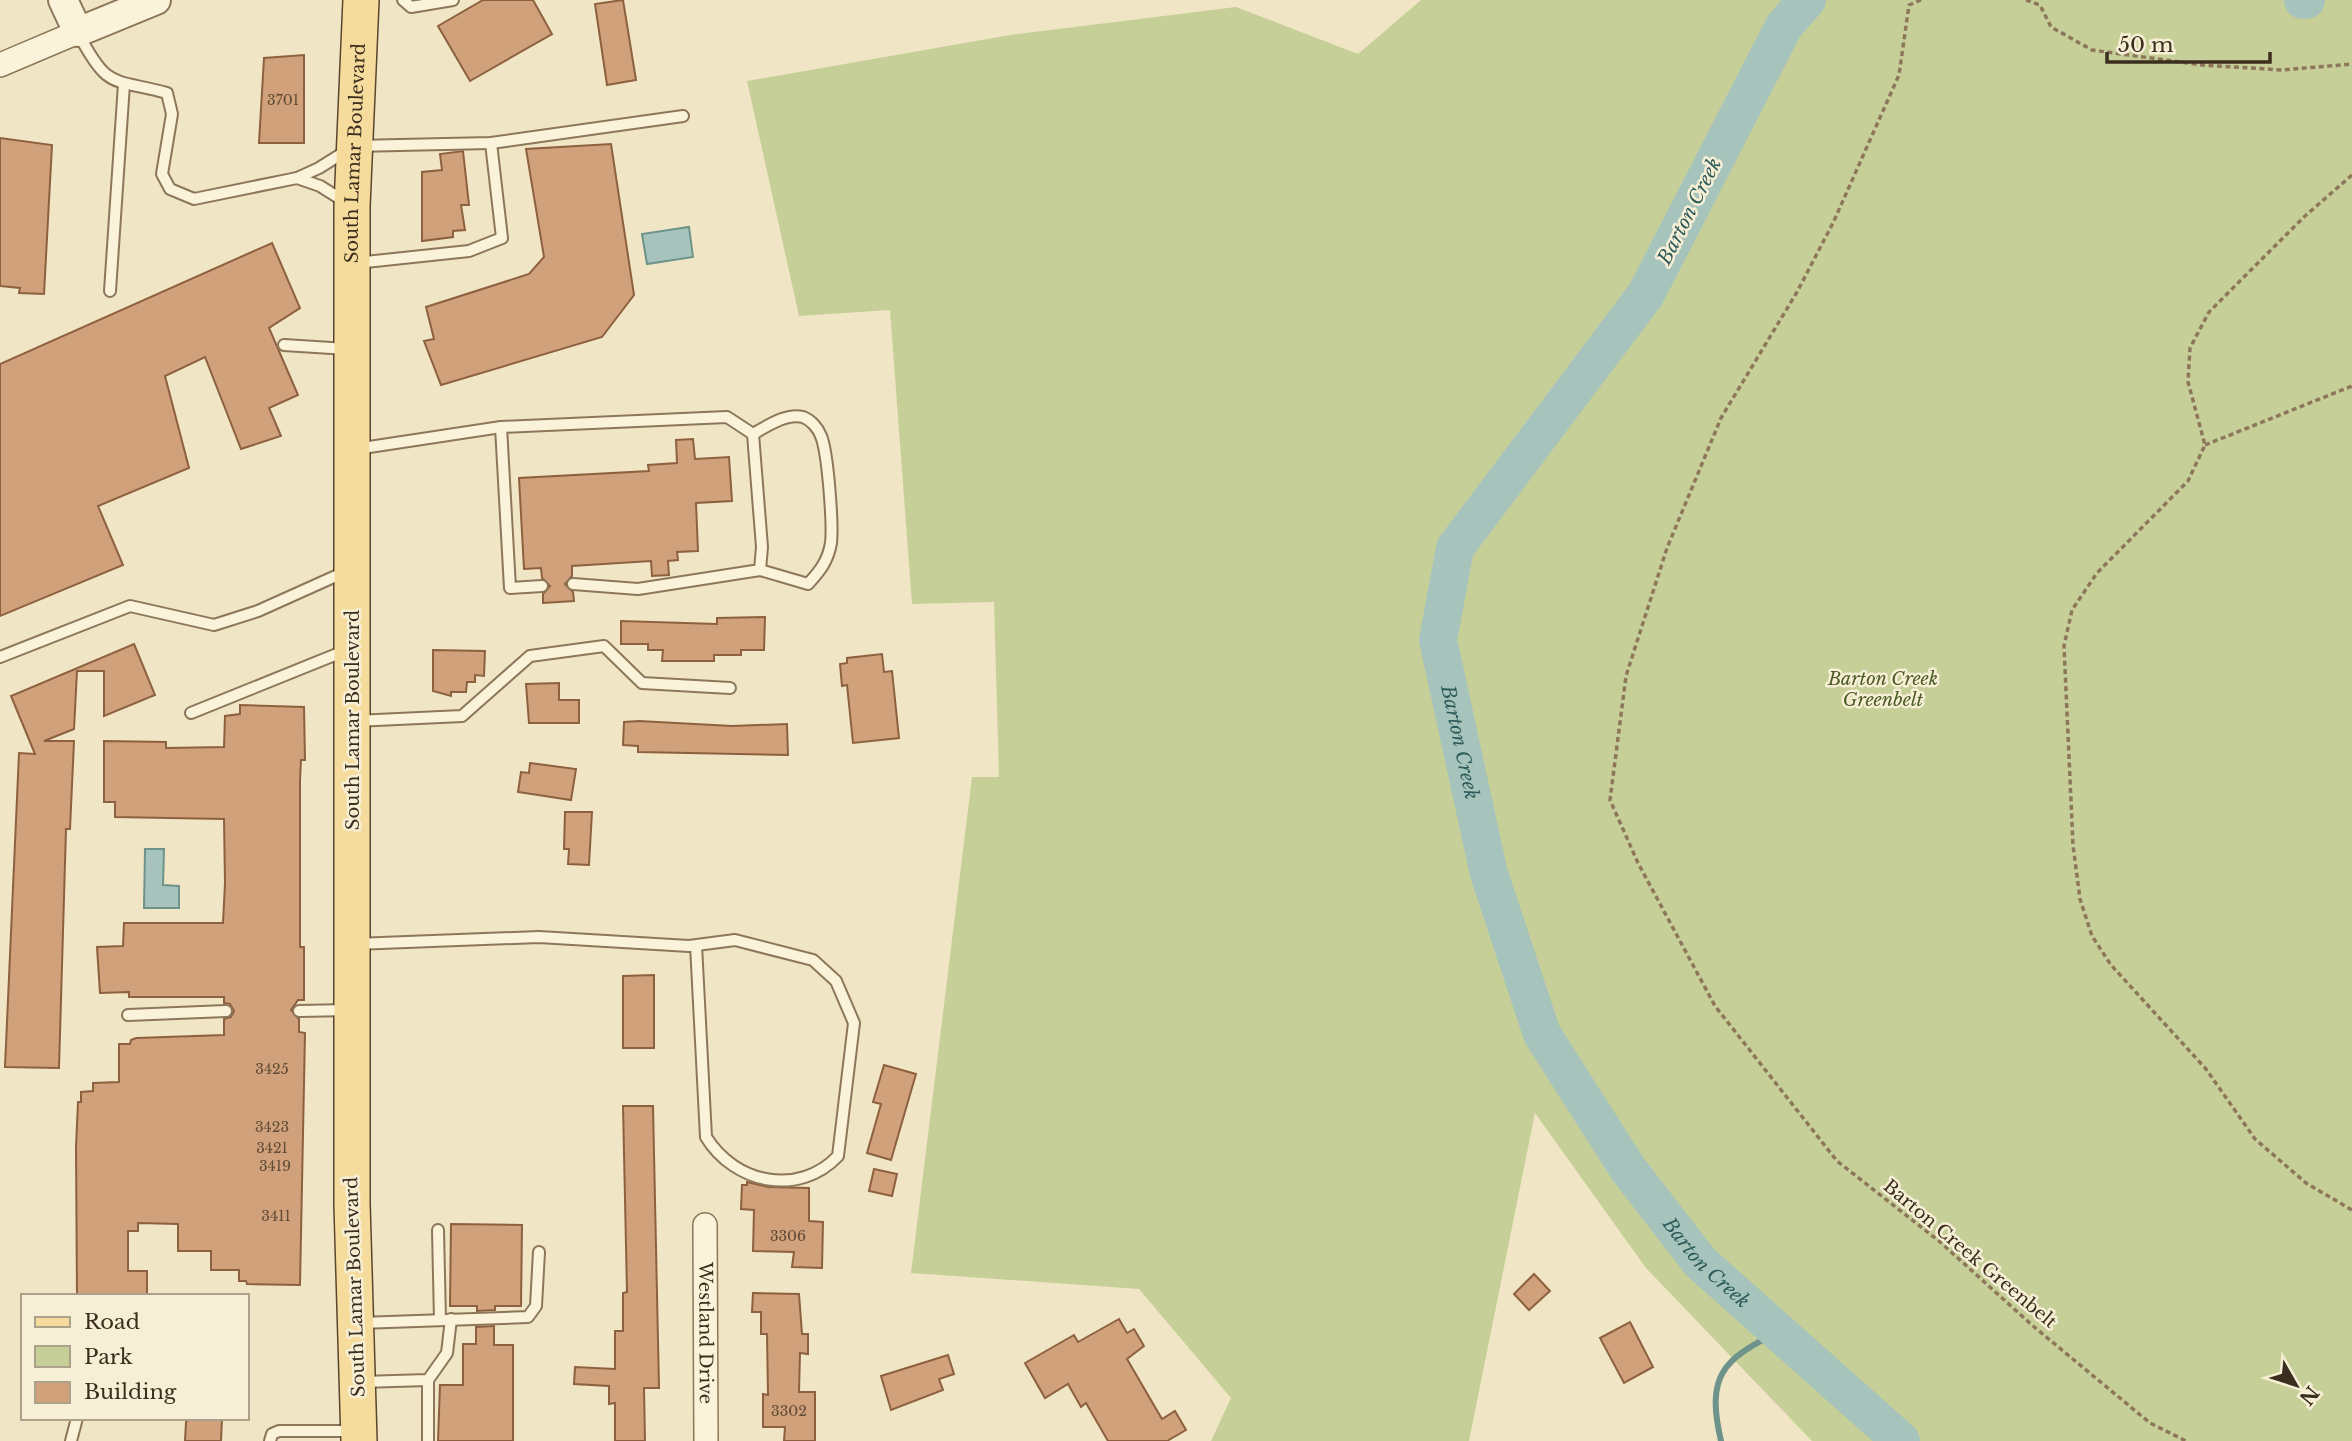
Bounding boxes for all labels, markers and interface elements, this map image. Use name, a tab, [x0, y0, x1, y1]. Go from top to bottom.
scale bar	[2107, 21, 2270, 65]
text: 50 m	[2118, 32, 2174, 58]
street label: South Lamar Boulevard	[341, 43, 370, 263]
house number: 3701	[267, 91, 299, 109]
water label: Barton Creek	[1652, 154, 1726, 269]
street label: South Lamar Boulevard	[342, 610, 364, 830]
park label: Barton Creek Greenbelt	[1827, 668, 1938, 711]
water label: Barton Creek	[1436, 682, 1483, 801]
house number: 3425	[255, 1060, 289, 1078]
house number: 3423	[255, 1118, 289, 1136]
house number: 3421	[256, 1139, 288, 1157]
house number: 3419	[259, 1157, 291, 1175]
street label: Barton Creek Greenbelt	[1879, 1175, 2061, 1333]
street label: South Lamar Boulevard	[340, 1177, 370, 1397]
house number: 3411	[261, 1207, 291, 1225]
water label: Barton Creek	[1657, 1212, 1754, 1313]
house number: 3306	[770, 1227, 806, 1245]
street label: Westland Drive	[694, 1261, 717, 1404]
legend	[21, 1294, 248, 1420]
text: Road	[84, 1309, 140, 1335]
text: Park	[84, 1344, 133, 1370]
north arrow	[2261, 1350, 2331, 1420]
text: Building	[84, 1379, 177, 1405]
text: N	[2294, 1381, 2323, 1410]
house number: 3302	[771, 1402, 807, 1420]

